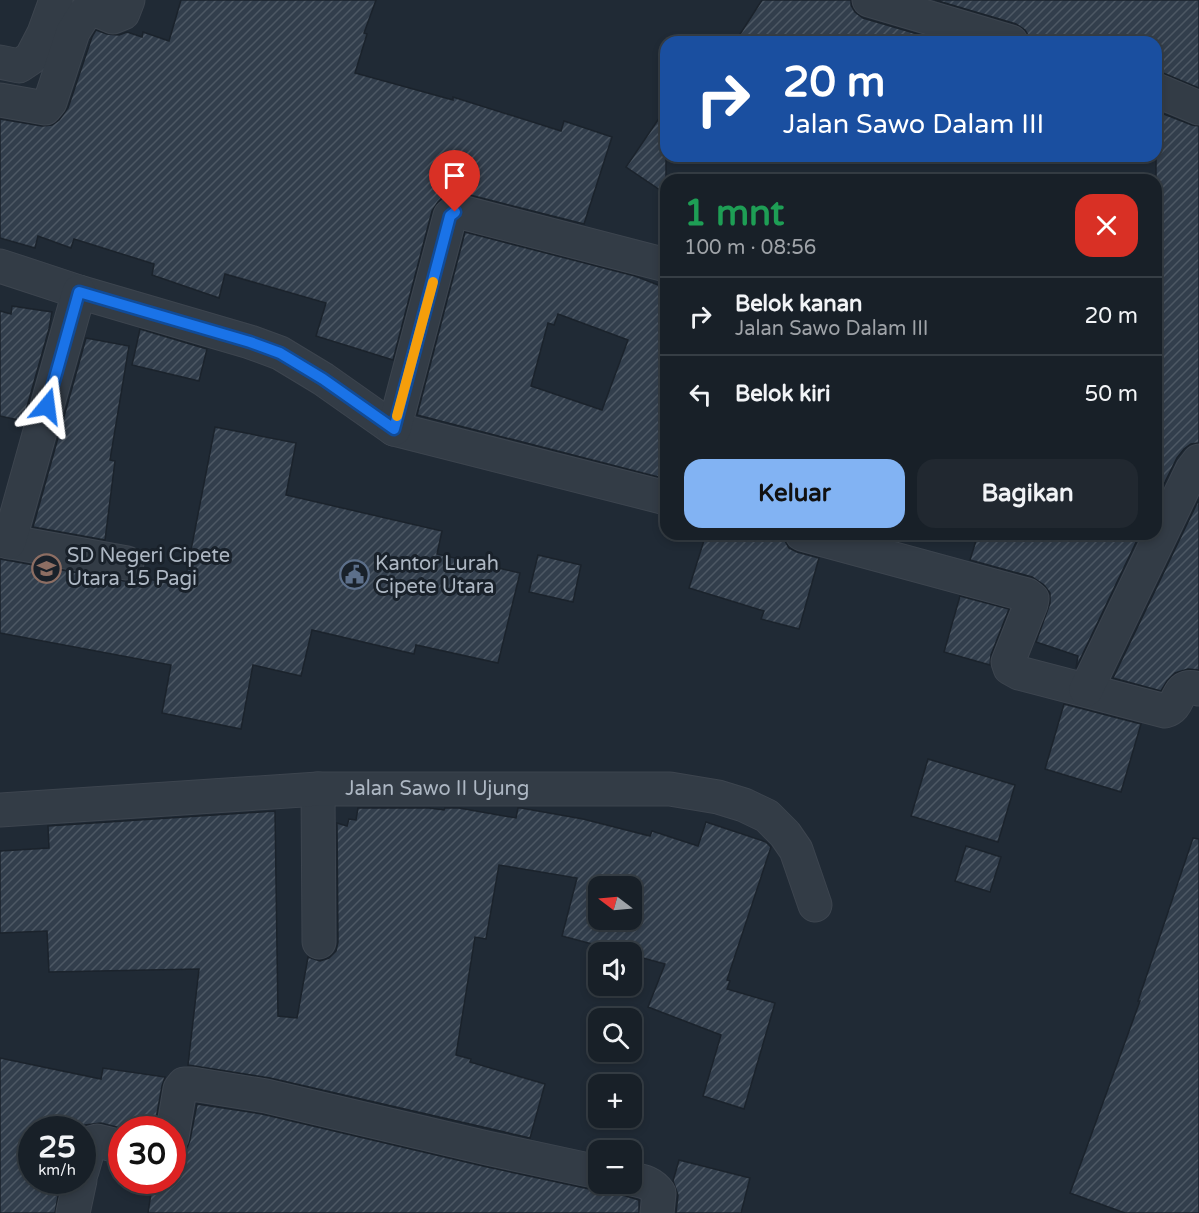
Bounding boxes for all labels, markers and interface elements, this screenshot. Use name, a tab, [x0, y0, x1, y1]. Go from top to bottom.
text: 20 m	[783, 57, 885, 108]
icon: right	[684, 60, 762, 138]
text: Jalan Sawo Dalam III	[783, 108, 1044, 141]
pin	[429, 150, 480, 212]
icon: arrive	[438, 159, 471, 192]
text: 1 mnt	[684, 192, 784, 235]
button: close	[1075, 194, 1138, 257]
text: 100 m · 08:56	[684, 236, 816, 260]
text: Belok kanan	[735, 291, 862, 317]
icon: right	[684, 300, 717, 333]
text: 20 m	[1084, 303, 1138, 329]
text: Jalan Sawo Dalam III	[735, 317, 929, 341]
position arrow	[15, 374, 79, 438]
icon: left	[684, 378, 717, 411]
text: Belok kiri	[735, 381, 831, 407]
text: 50 m	[1084, 381, 1138, 407]
button: Keluar	[684, 459, 905, 528]
button: Bagikan	[917, 459, 1138, 528]
place label: SD Negeri Cipete Utara 15 Pagi	[67, 544, 230, 591]
school or university icon: SD Negeri Cipete Utara 15 Pagi	[30, 552, 62, 584]
place label: Kantor Lurah Cipete Utara	[375, 552, 499, 599]
public building icon: Kantor Lurah Cipete Utara	[338, 559, 370, 591]
street label: Jalan Sawo II Ujung	[345, 777, 529, 801]
north arrow	[588, 876, 642, 930]
map controls	[588, 876, 642, 1194]
button: sound	[588, 942, 642, 996]
button: search	[588, 1008, 642, 1062]
button: +	[588, 1074, 642, 1128]
speed limit sign: 30	[108, 1116, 186, 1194]
text: 25	[38, 1129, 76, 1166]
button: −	[588, 1140, 642, 1194]
text: km/h	[38, 1161, 76, 1179]

